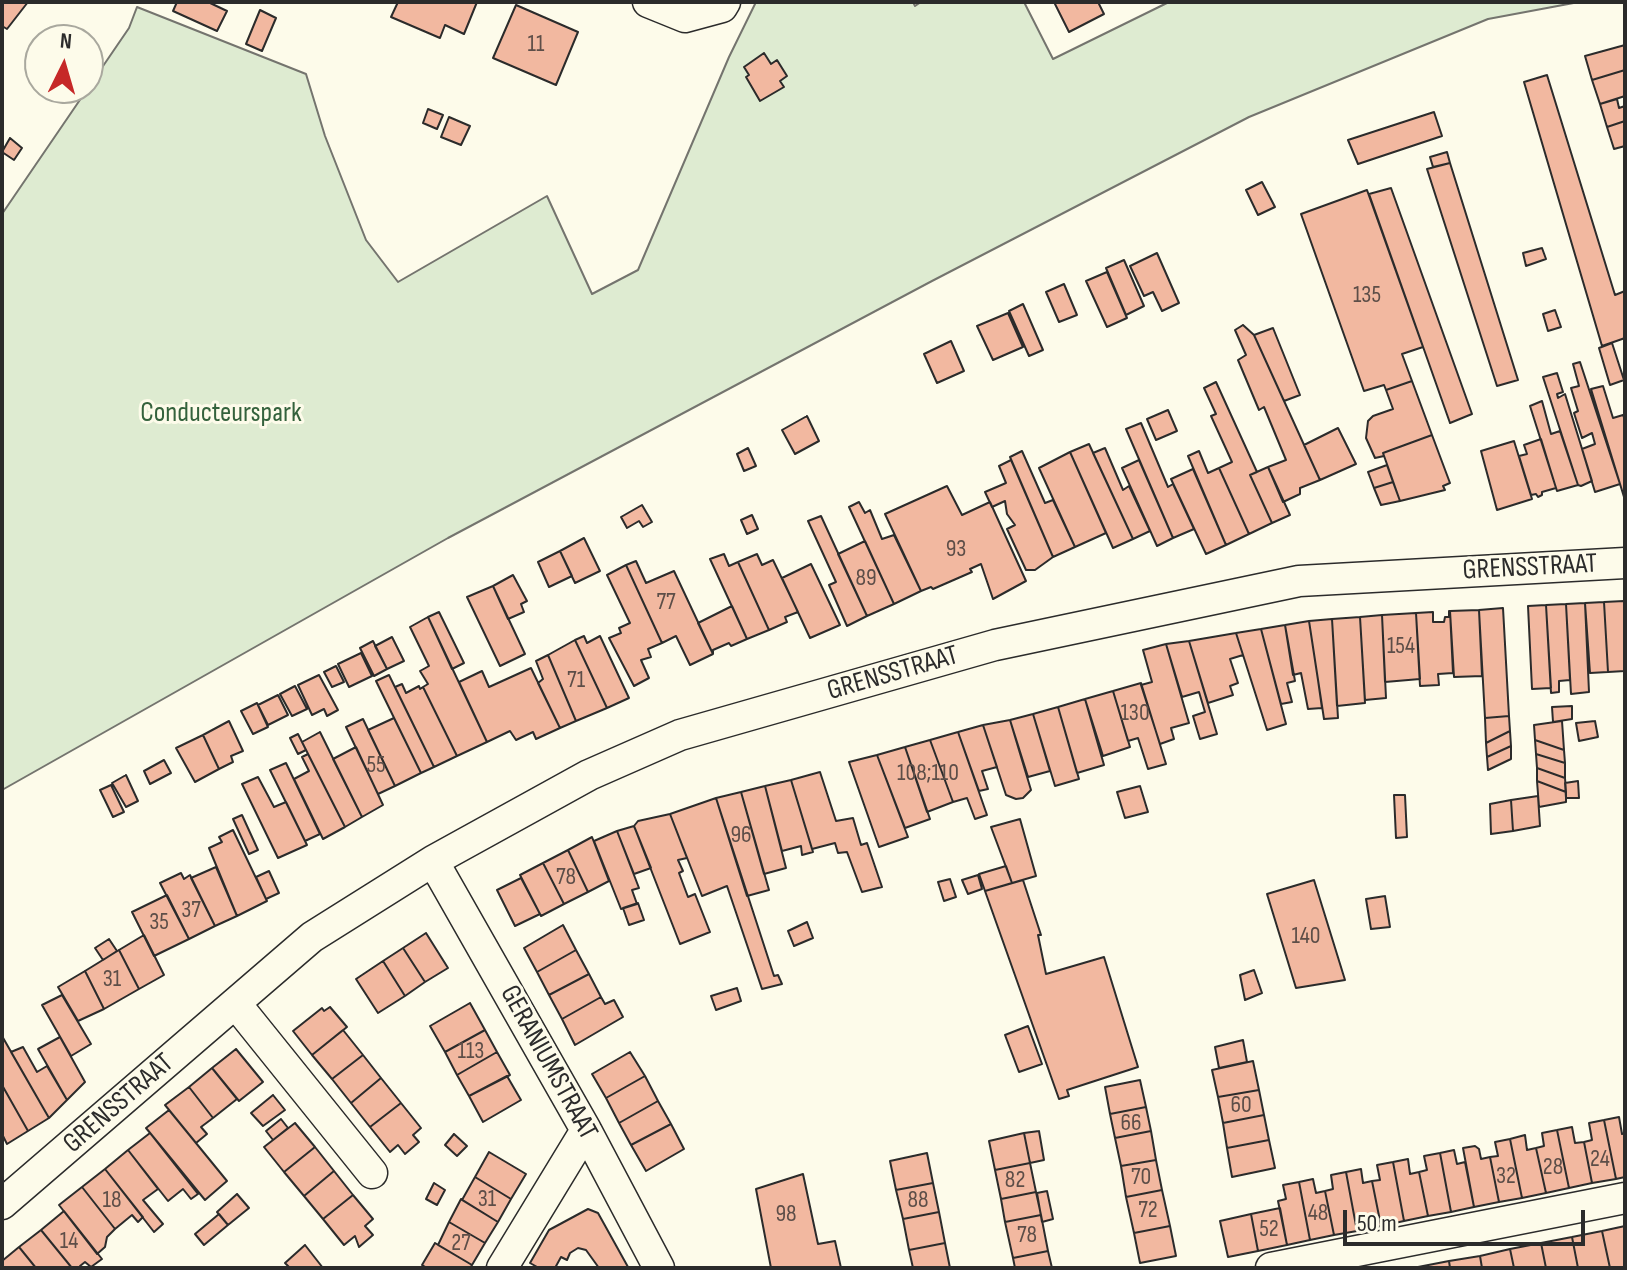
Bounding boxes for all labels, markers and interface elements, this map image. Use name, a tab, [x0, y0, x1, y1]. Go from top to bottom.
north arrow	[24, 24, 104, 104]
text: N	[59, 28, 73, 56]
house number: 11	[528, 31, 544, 59]
house number: 135	[1353, 282, 1381, 310]
park label: Conducteurspark	[140, 397, 302, 431]
house number: 93	[946, 536, 966, 564]
street label: GRENSSTRAAT	[1462, 548, 1598, 588]
house number: 89	[855, 565, 877, 593]
house number: 77	[656, 589, 676, 617]
house number: 154	[1387, 633, 1415, 661]
street label: GRENSSTRAAT	[824, 639, 962, 709]
house number: 71	[567, 667, 585, 695]
house number: 130	[1120, 700, 1150, 728]
house number: 55	[366, 752, 386, 780]
house number: 108;110	[897, 760, 959, 788]
house number: 96	[730, 822, 752, 850]
house number: 78	[556, 864, 576, 892]
house number: 37	[181, 897, 201, 925]
house number: 35	[149, 909, 169, 937]
house number: 140	[1291, 923, 1321, 951]
house number: 31	[103, 966, 121, 994]
street label: GERANIUMSTRAAT	[492, 980, 604, 1146]
house number: 113	[458, 1038, 484, 1066]
street label: GRENSSTRAAT	[57, 1047, 181, 1161]
house number: 60	[1230, 1092, 1252, 1120]
house number: 66	[1120, 1110, 1142, 1138]
house number: 24	[1590, 1146, 1610, 1174]
house number: 28	[1543, 1154, 1563, 1182]
house number: 32	[1496, 1163, 1516, 1191]
house number: 70	[1131, 1164, 1151, 1192]
house number: 82	[1005, 1167, 1025, 1195]
house number: 31	[478, 1186, 496, 1214]
house number: 18	[103, 1187, 121, 1215]
house number: 88	[907, 1187, 929, 1215]
scale bar	[1347, 1194, 1589, 1244]
house number: 72	[1138, 1197, 1158, 1225]
house number: 48	[1308, 1200, 1328, 1228]
house number: 98	[775, 1201, 797, 1229]
text: 50 m	[1357, 1209, 1397, 1238]
house number: 52	[1259, 1216, 1279, 1244]
house number: 78	[1017, 1222, 1037, 1250]
house number: 14	[60, 1228, 78, 1256]
house number: 27	[451, 1230, 471, 1258]

